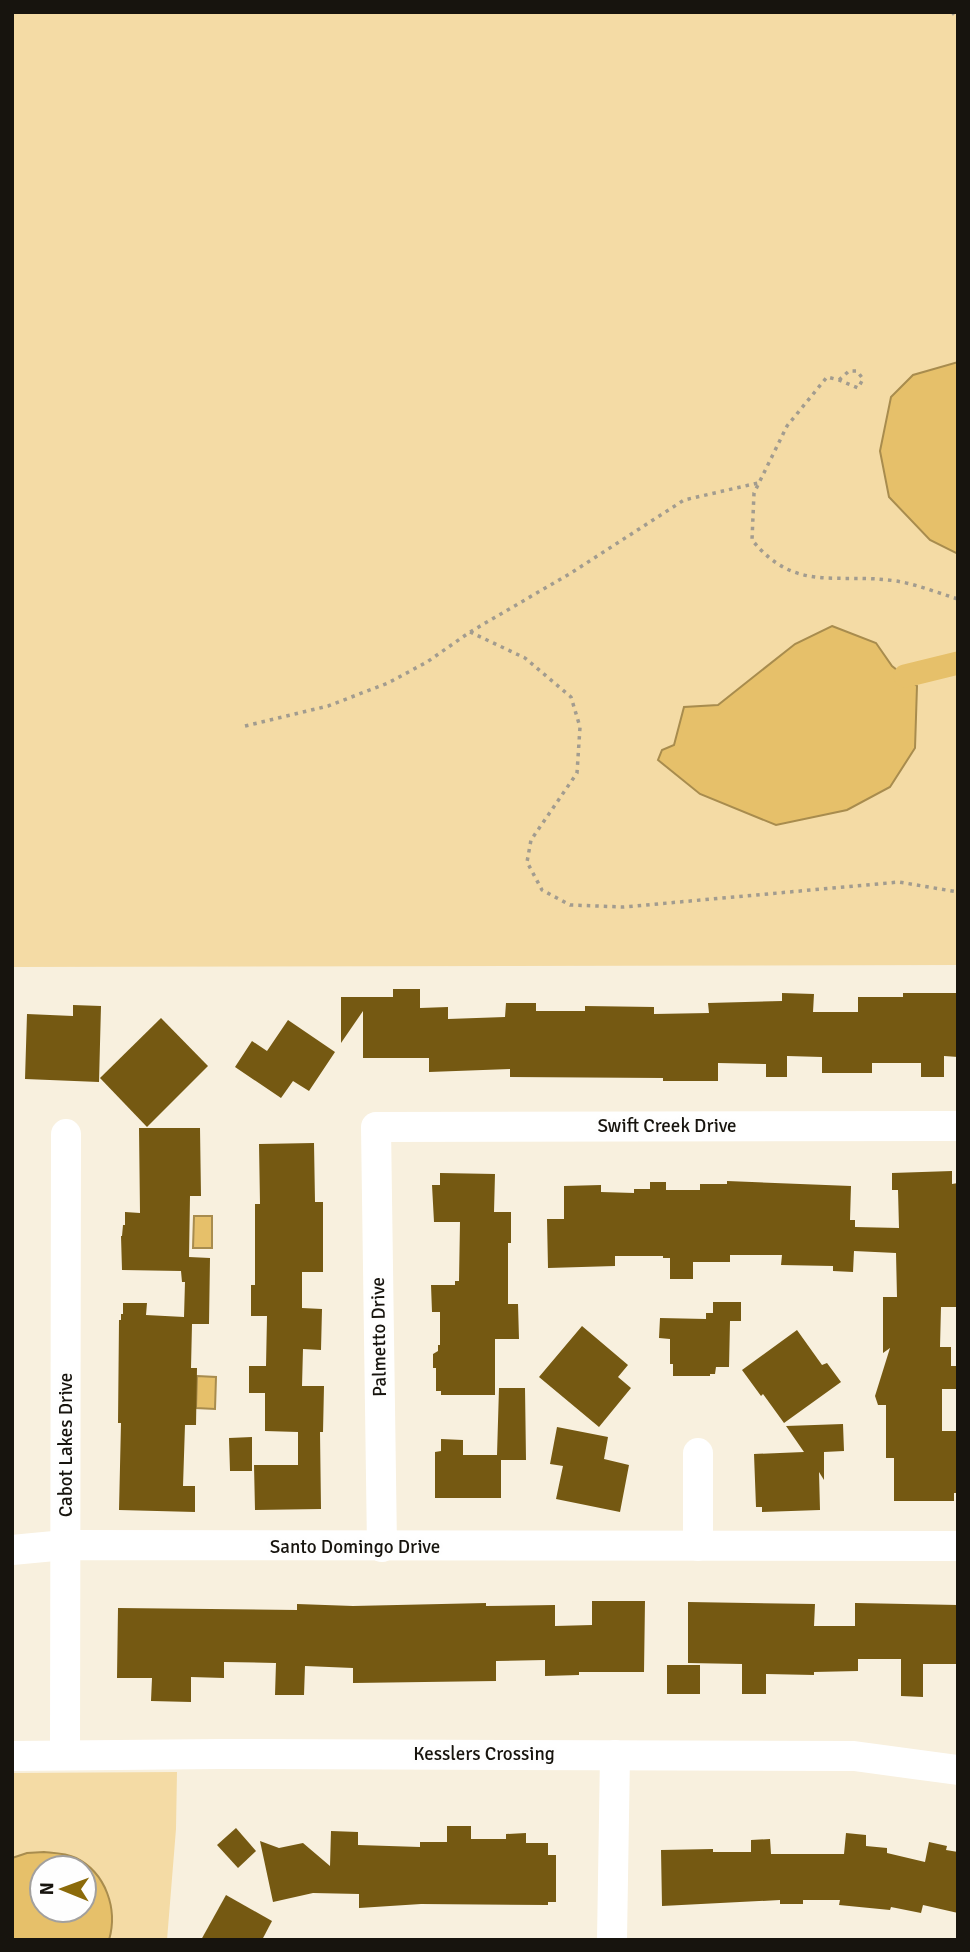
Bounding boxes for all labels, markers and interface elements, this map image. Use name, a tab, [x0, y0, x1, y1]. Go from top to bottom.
street label: Swift Creek Drive	[597, 1114, 737, 1138]
street label: Palmetto Drive	[366, 1277, 392, 1397]
street label: Cabot Lakes Drive	[54, 1373, 78, 1517]
street label: Santo Domingo Drive	[270, 1535, 440, 1559]
street label: Kesslers Crossing	[413, 1742, 555, 1766]
north arrow	[28, 1854, 98, 1924]
text: N	[35, 1882, 59, 1896]

